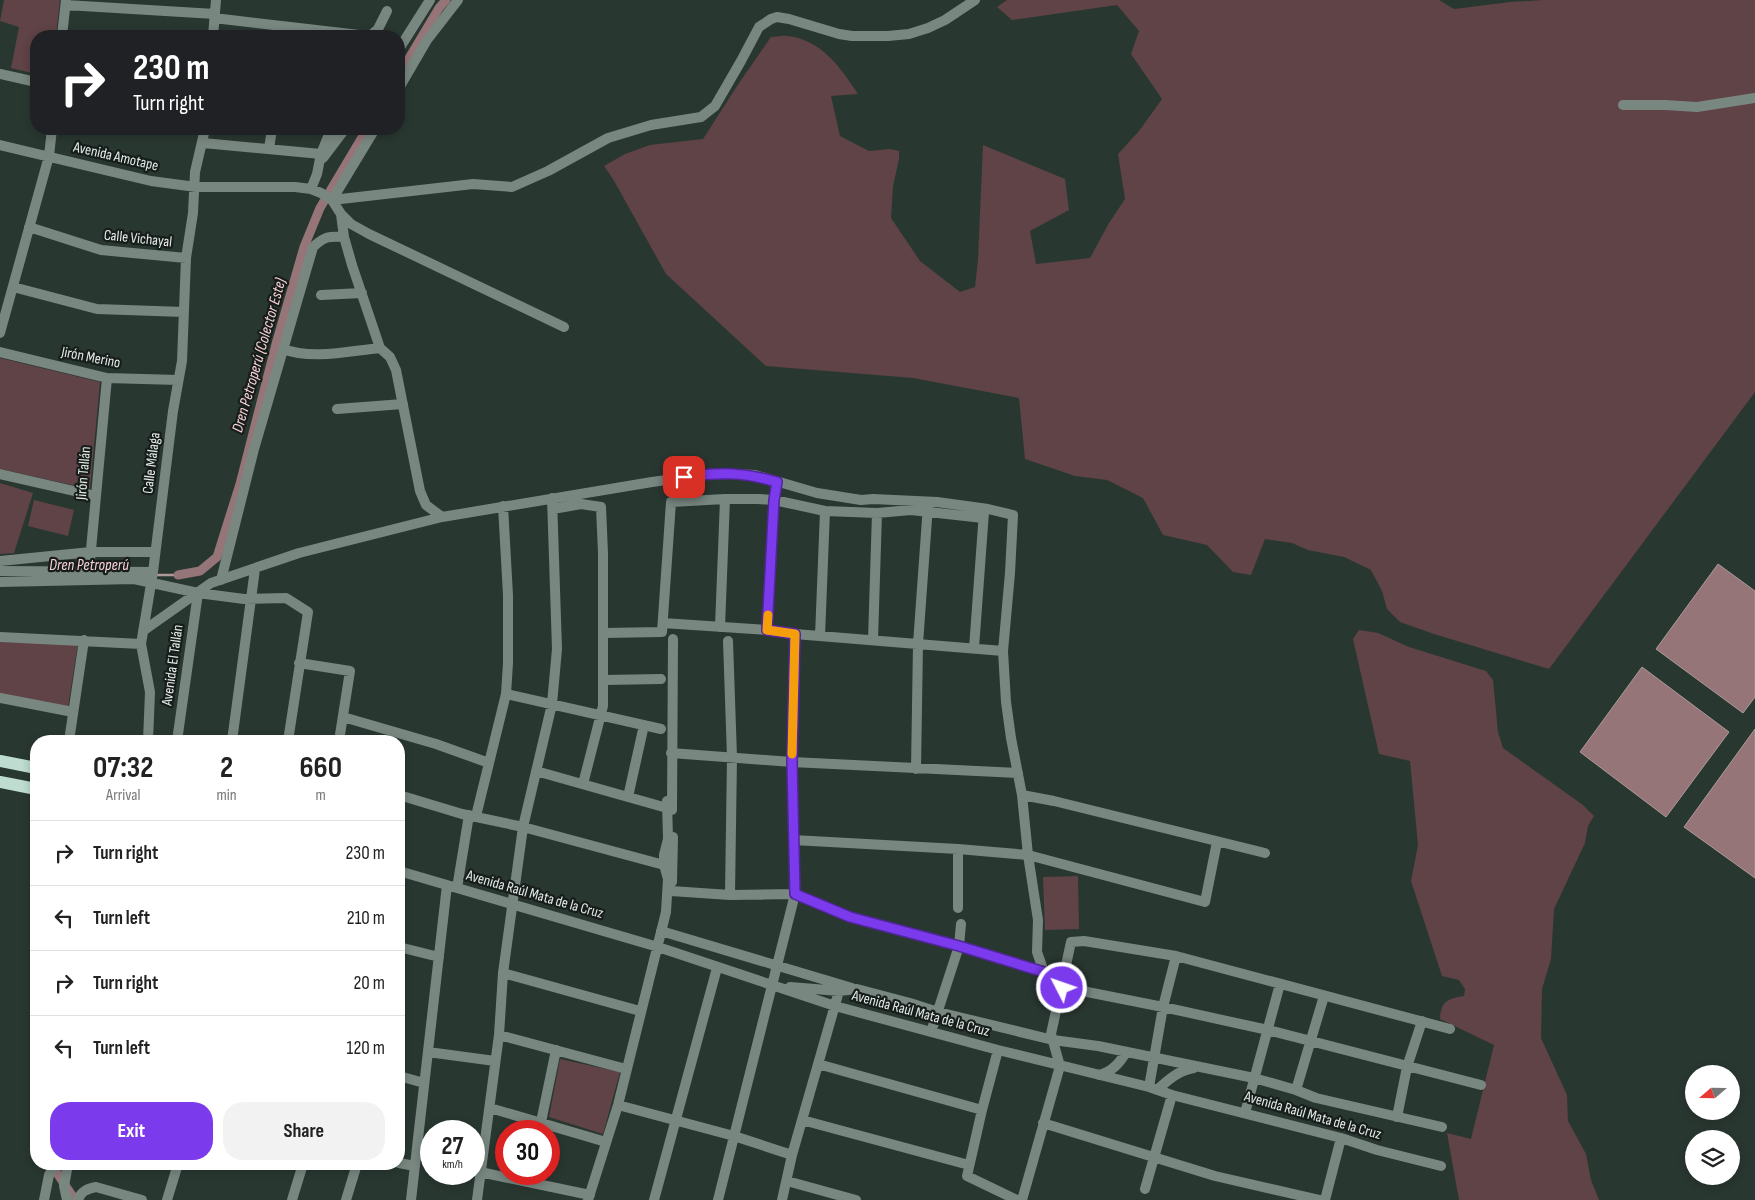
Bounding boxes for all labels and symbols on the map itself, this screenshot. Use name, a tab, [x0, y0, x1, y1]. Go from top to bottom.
street label: Avenida Amotape	[71, 137, 160, 175]
street label: Calle Vichayal	[103, 225, 173, 252]
water label: Dren Petroperú (Colector Este)	[228, 276, 291, 435]
street label: Jirón Merino	[59, 342, 122, 373]
street label: Calle Málaga	[138, 431, 165, 495]
street label: Jirón Tallán	[72, 446, 95, 502]
pin	[663, 456, 705, 498]
water label: Dren Petroperú	[49, 556, 129, 575]
street label: Avenida El Tallán	[157, 623, 188, 708]
street label: Avenida Raúl Mata de la Cruz	[463, 866, 606, 923]
position arrow	[1035, 961, 1087, 1013]
street label: Avenida Raúl Mata de la Cruz	[849, 986, 992, 1041]
north arrow	[1685, 1065, 1740, 1120]
street label: Avenida Raúl Mata de la Cruz	[1241, 1087, 1384, 1144]
speed limit sign: 30	[495, 1120, 560, 1185]

